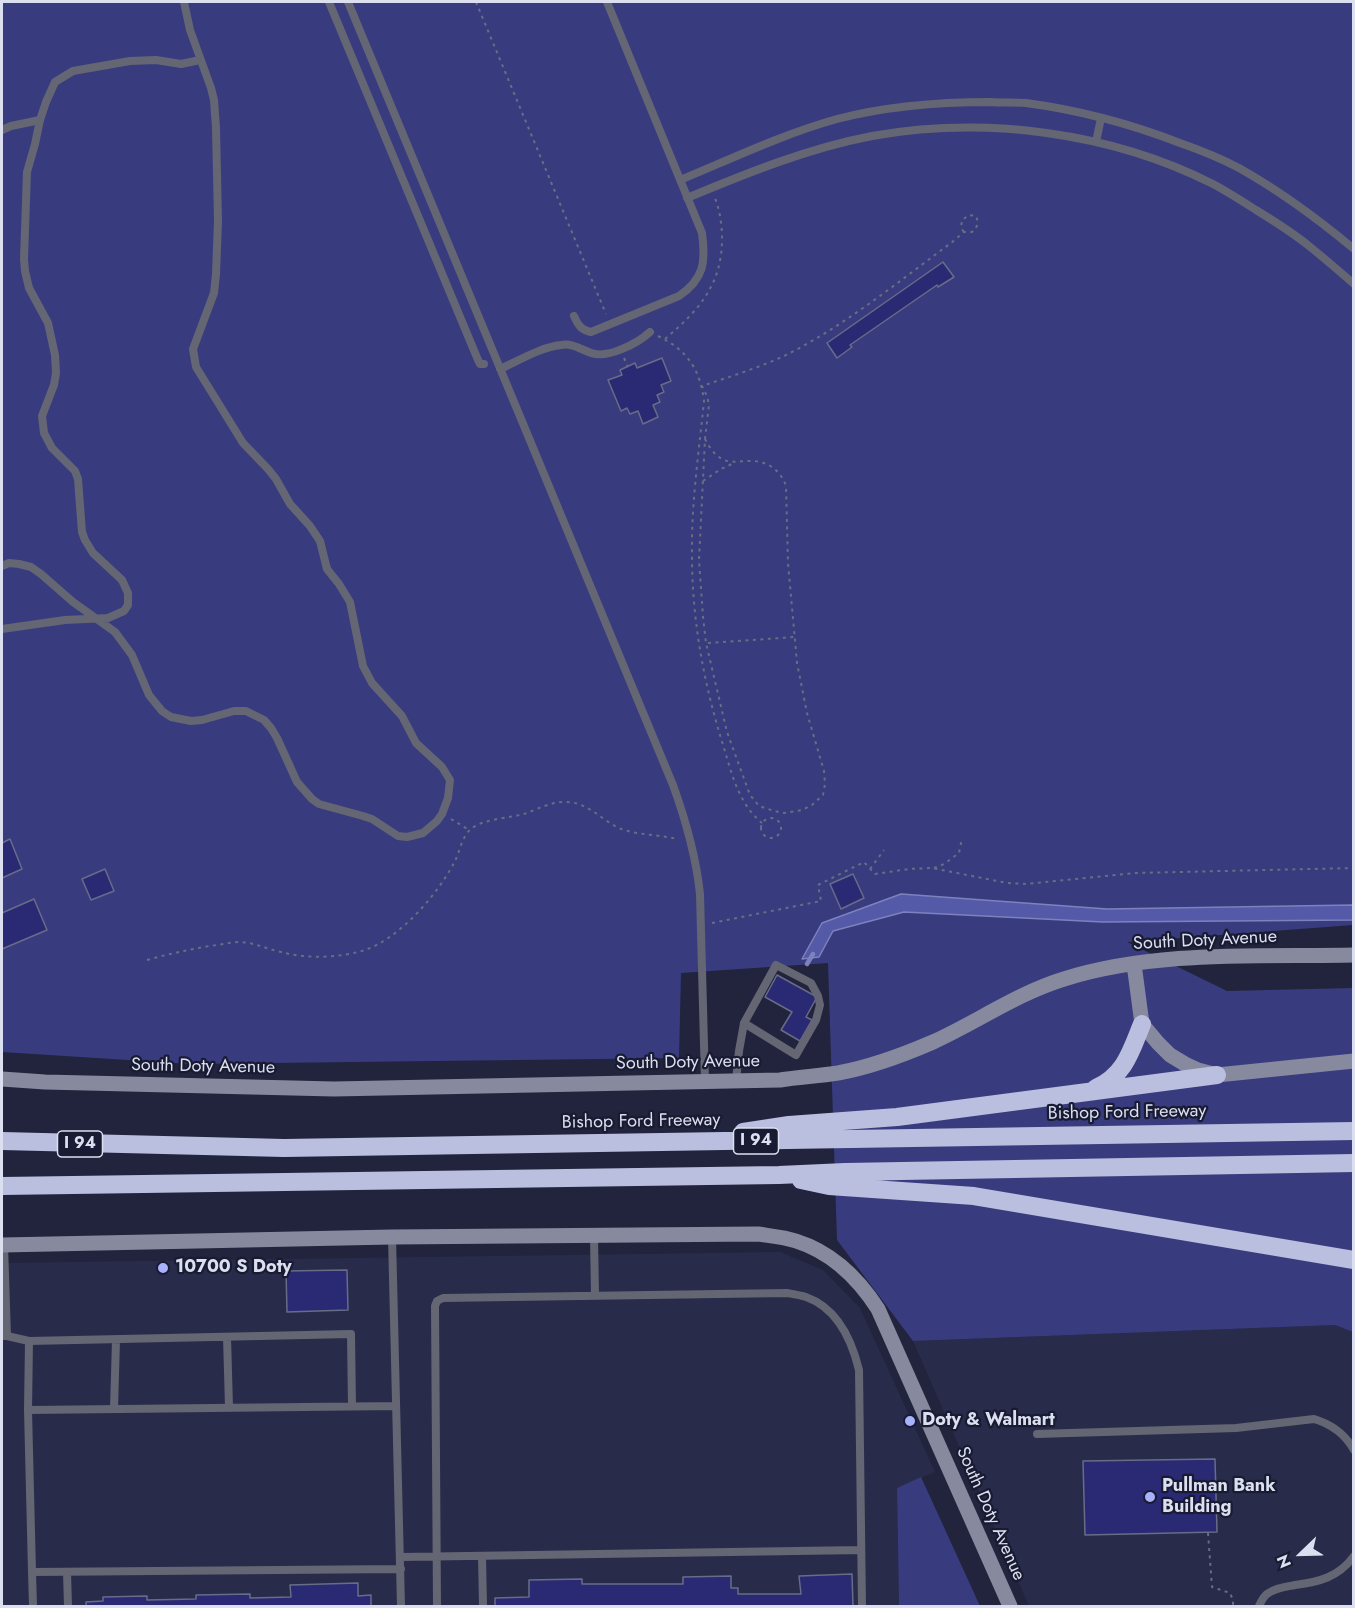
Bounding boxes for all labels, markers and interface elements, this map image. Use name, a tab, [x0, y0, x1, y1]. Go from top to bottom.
street label: South Doty Avenue	[1132, 926, 1278, 956]
street label: South Doty Avenue	[616, 1051, 760, 1075]
street label: South Doty Avenue	[131, 1055, 275, 1079]
street label: Bishop Ford Freeway	[1048, 1101, 1206, 1125]
street label: Bishop Ford Freeway	[562, 1110, 720, 1134]
road number: I 94	[734, 1128, 778, 1154]
road number: I 94	[58, 1131, 103, 1157]
place label: 10700 S Doty	[175, 1257, 292, 1279]
marker: 10700 S Doty	[156, 1261, 170, 1275]
place label: Doty & Walmart	[922, 1410, 1055, 1432]
marker: Doty & Walmart	[903, 1414, 917, 1428]
street label: South Doty Avenue	[951, 1444, 1029, 1584]
place label: Pullman Bank Building	[1162, 1476, 1276, 1518]
marker: Pullman Bank Building	[1143, 1490, 1157, 1504]
north arrow	[1271, 1524, 1331, 1584]
text: N	[1271, 1551, 1297, 1572]

